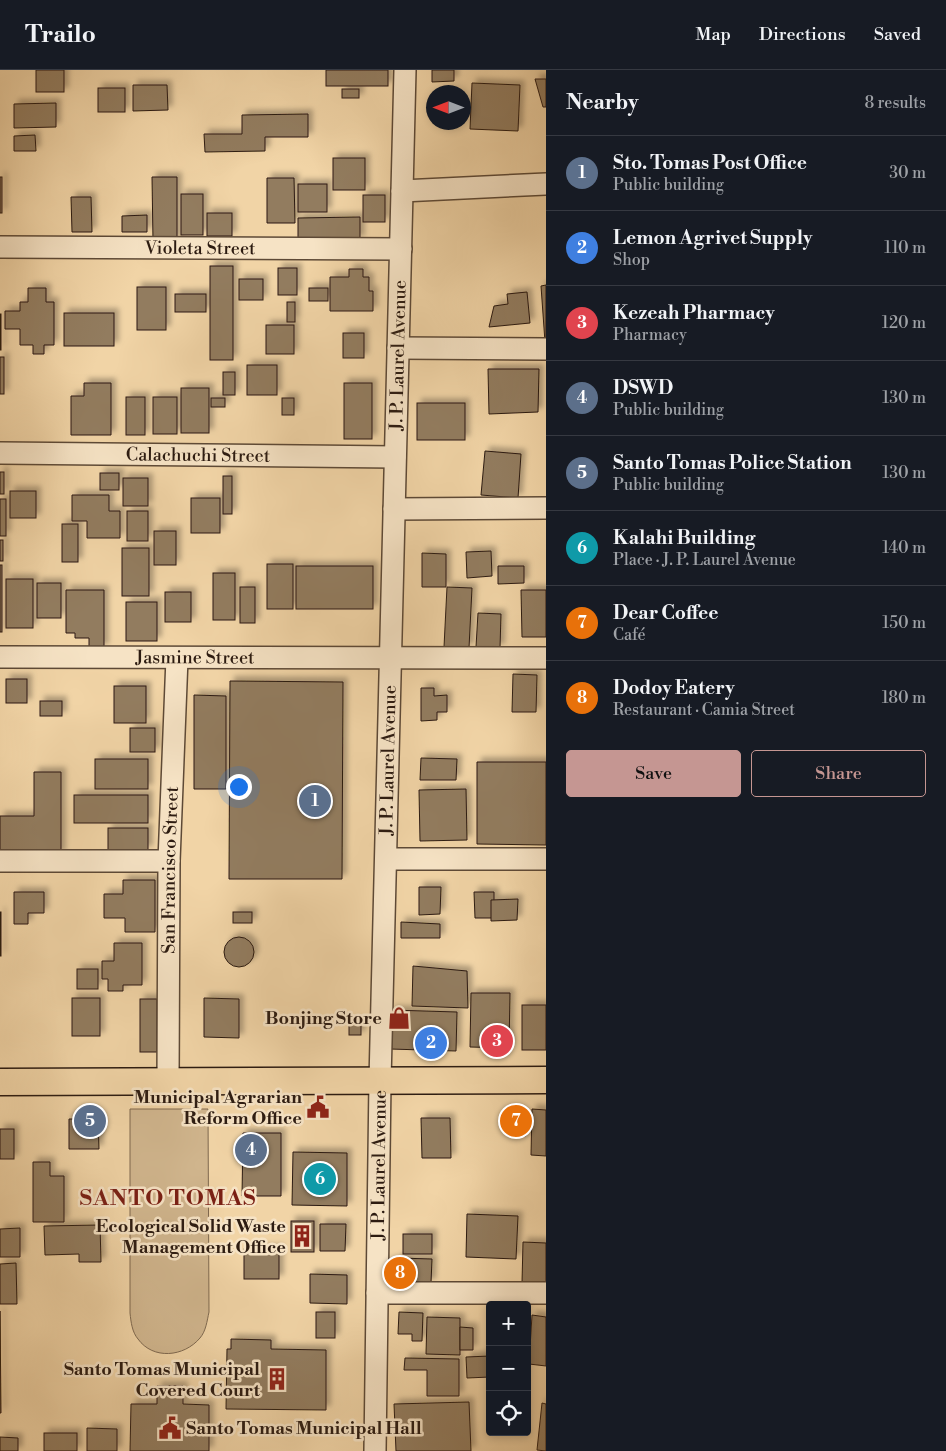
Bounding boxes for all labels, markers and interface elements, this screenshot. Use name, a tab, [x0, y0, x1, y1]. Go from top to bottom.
text: Trailo	[25, 20, 96, 50]
text: Map	[695, 23, 731, 46]
text: Directions	[759, 23, 846, 46]
text: Saved	[874, 23, 921, 46]
north arrow	[426, 85, 471, 130]
text: Nearby	[566, 90, 639, 116]
text: 8 results	[864, 93, 926, 113]
text: Sto. Tomas Post Office	[613, 151, 807, 175]
text: 1	[578, 163, 586, 183]
text: 30 m	[889, 163, 926, 183]
text: Public building	[613, 175, 724, 195]
text: Lemon Agrivet Supply	[613, 226, 812, 250]
street label: Violeta Street	[144, 237, 256, 260]
text: 2	[577, 238, 587, 258]
text: 110 m	[884, 238, 926, 258]
text: Shop	[613, 250, 650, 270]
street label: J. P. Laurel Avenue	[385, 280, 412, 432]
text: Kezeah Pharmacy	[613, 301, 775, 325]
text: 3	[577, 313, 587, 333]
text: 120 m	[882, 313, 926, 333]
text: Pharmacy	[613, 325, 687, 345]
text: DSWD	[613, 376, 673, 400]
text: 4	[577, 388, 587, 408]
text: 130 m	[882, 388, 926, 408]
text: Public building	[613, 400, 724, 420]
street label: Calachuchi Street	[126, 443, 271, 468]
text: Santo Tomas Police Station	[613, 451, 852, 475]
text: 5	[577, 463, 587, 483]
text: 130 m	[882, 463, 926, 483]
text: Public building	[613, 475, 724, 495]
text: Kalahi Building	[613, 526, 755, 550]
text: 6	[577, 538, 587, 558]
text: 140 m	[882, 538, 926, 558]
text: Place · J. P. Laurel Avenue	[613, 550, 796, 570]
text: Dear Coffee	[613, 601, 718, 625]
text: 7	[577, 613, 587, 633]
text: 150 m	[882, 613, 926, 633]
text: Café	[613, 625, 646, 645]
street label: Jasmine Street	[135, 646, 255, 669]
text: Dodoy Eatery	[613, 676, 735, 700]
street label: J. P. Laurel Avenue	[375, 685, 402, 837]
text: 8	[577, 688, 587, 708]
text: 180 m	[882, 688, 926, 708]
text: Restaurant · Camia Street	[613, 700, 795, 720]
button: Save	[566, 750, 741, 797]
button: Share	[751, 750, 926, 797]
your location	[226, 774, 252, 800]
pin: 1	[299, 782, 331, 820]
street label: San Francisco Street	[158, 785, 184, 954]
shop icon: Bonjing Store	[386, 1005, 412, 1031]
place label: Bonjing Store	[265, 1007, 382, 1030]
pin: 3	[481, 1022, 513, 1060]
pin: 2	[415, 1024, 447, 1062]
place label: Municipal Agrarian Reform Office	[133, 1086, 302, 1130]
street label: J. P. Laurel Avenue	[367, 1090, 392, 1241]
public building icon: Municipal Agrarian Reform Office	[305, 1094, 331, 1120]
pin: 5	[74, 1102, 106, 1140]
pin: 7	[500, 1102, 532, 1140]
pin: 4	[235, 1131, 267, 1169]
pin: 6	[304, 1160, 336, 1198]
district label: SANTO TOMAS	[80, 1185, 256, 1212]
place label: Ecological Solid Waste Management Office	[96, 1215, 286, 1259]
building icon: Ecological Solid Waste Management Office	[289, 1223, 315, 1249]
pin: 8	[384, 1254, 416, 1292]
map controls	[486, 1301, 531, 1436]
button: +	[486, 1301, 531, 1346]
button: −	[486, 1346, 531, 1391]
place label: Santo Tomas Municipal Covered Court	[64, 1358, 261, 1402]
building icon: Santo Tomas Municipal Covered Court	[264, 1366, 290, 1392]
button: locate	[486, 1391, 531, 1436]
public building icon: Santo Tomas Municipal Hall	[157, 1415, 183, 1441]
place label: Santo Tomas Municipal Hall	[186, 1417, 422, 1440]

